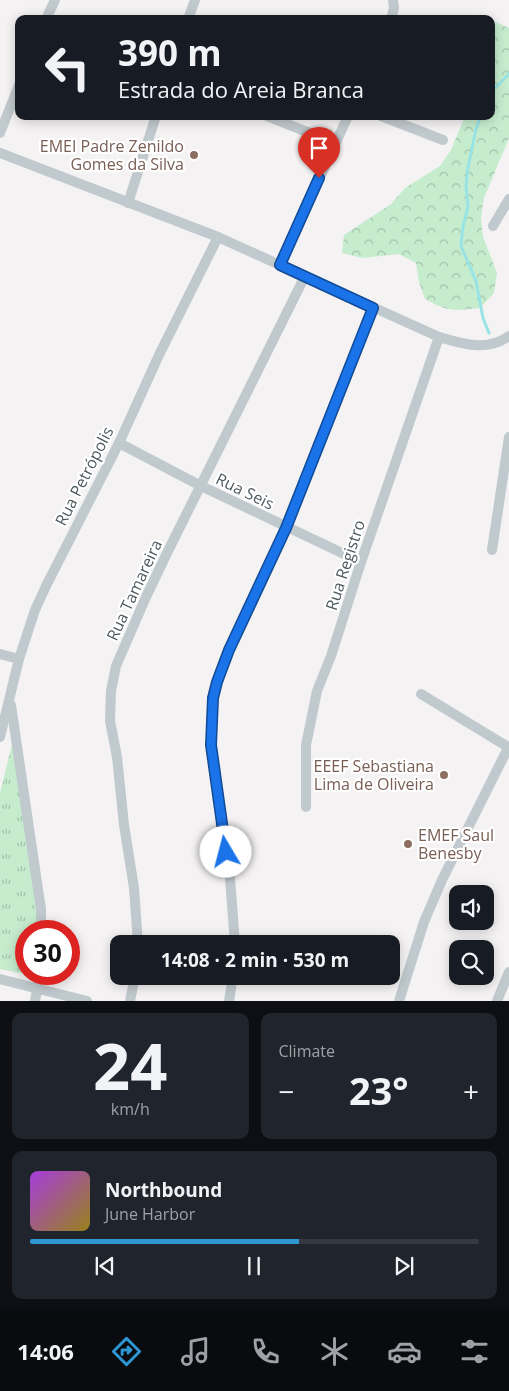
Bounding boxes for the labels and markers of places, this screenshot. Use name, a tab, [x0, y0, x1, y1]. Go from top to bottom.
pin	[298, 127, 340, 178]
place label: EMEI Padre Zenildo Gomes da Silva	[40, 135, 184, 175]
marker: EMEI Padre Zenildo Gomes da Silva	[188, 149, 200, 161]
place label: EEEF Sebastiana Lima de Oliveira	[314, 755, 434, 795]
marker: EEEF Sebastiana Lima de Oliveira	[438, 769, 450, 781]
place label: EMEF Saul Benesby	[418, 824, 494, 864]
marker: EMEF Saul Benesby	[402, 838, 414, 850]

